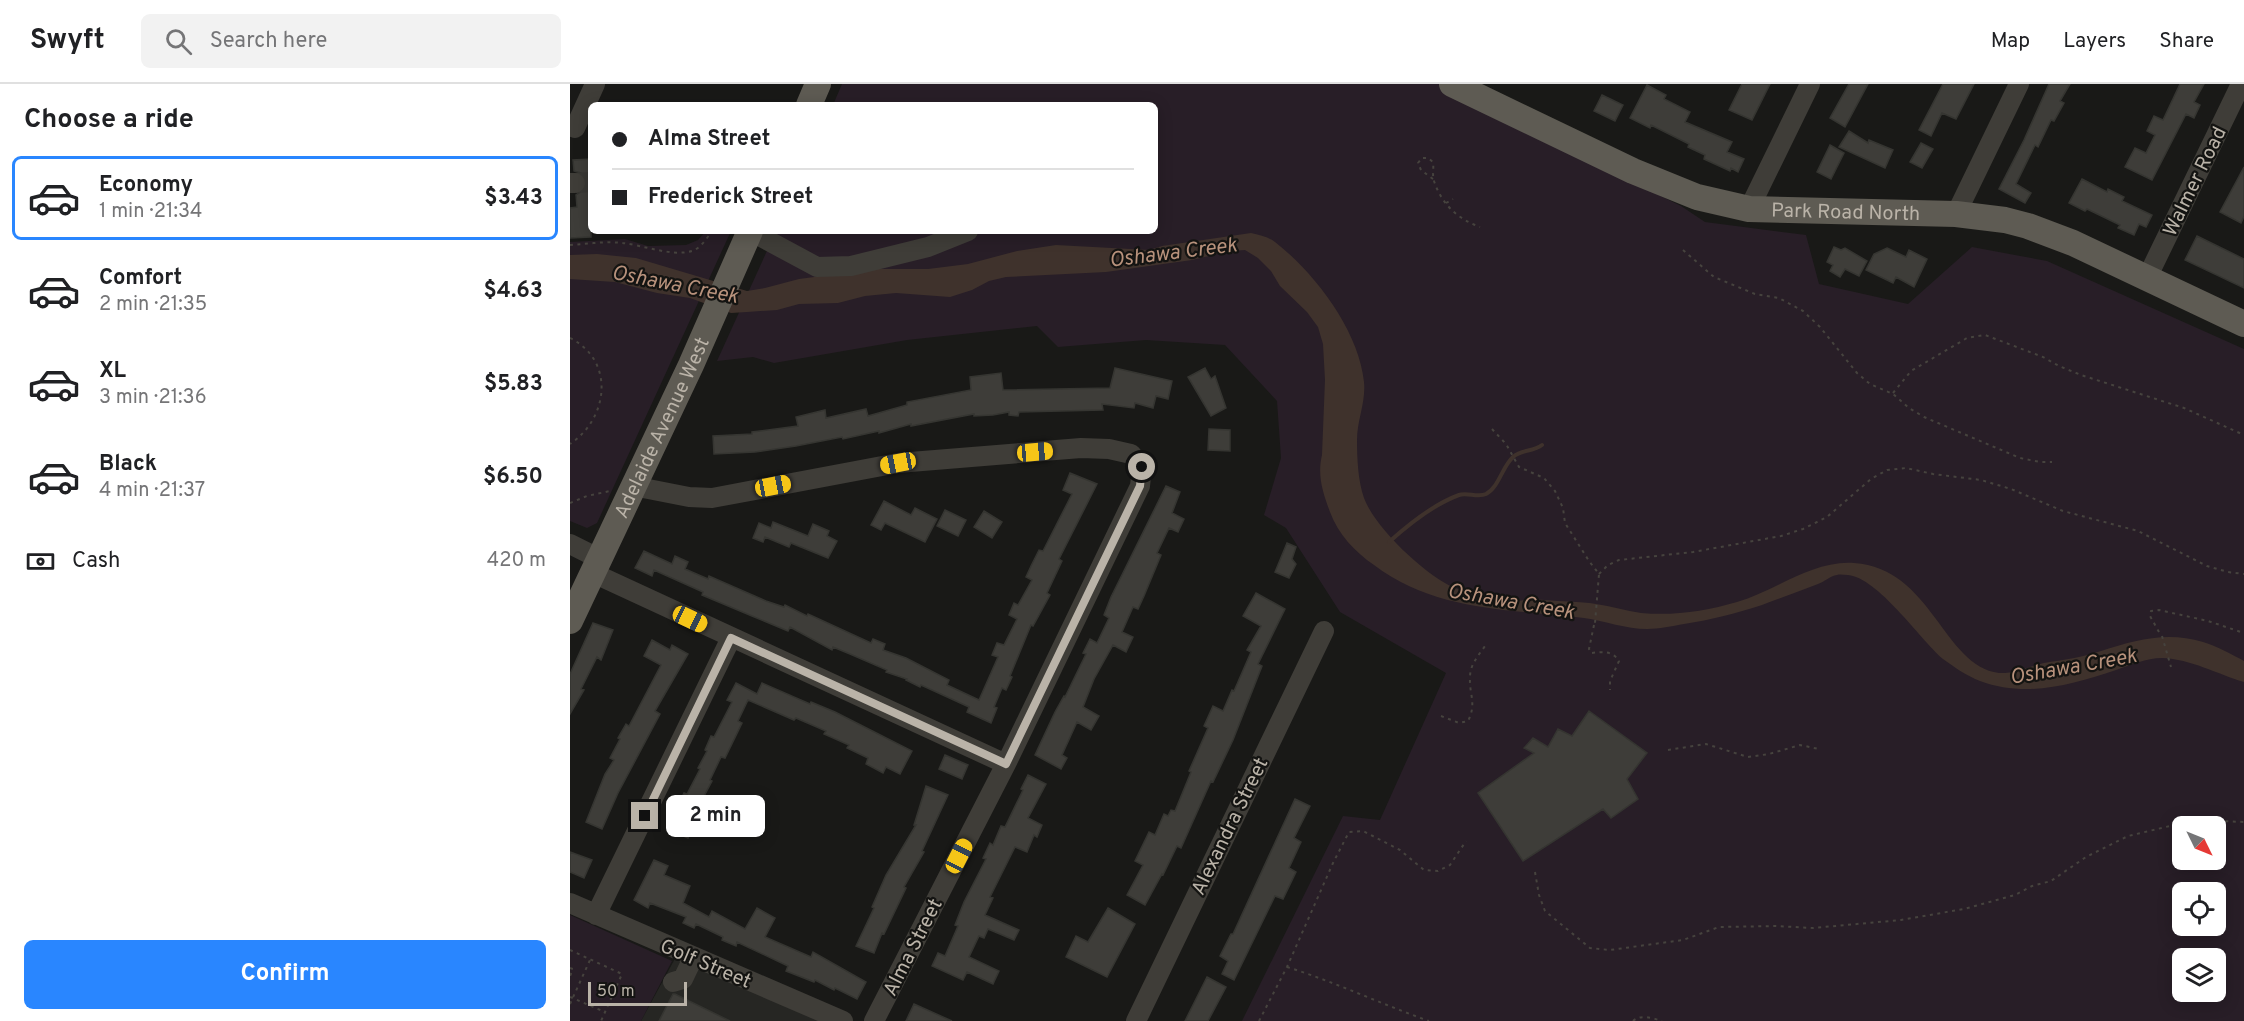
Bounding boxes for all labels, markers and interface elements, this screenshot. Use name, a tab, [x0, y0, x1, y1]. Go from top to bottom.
search box	[141, 14, 561, 68]
text: Swyft	[30, 23, 105, 59]
icon: search	[162, 25, 195, 58]
text: Search here	[210, 28, 327, 55]
text: Map	[1991, 28, 2030, 55]
text: Layers	[2063, 28, 2126, 55]
text: Share	[2159, 28, 2214, 55]
text: Choose a ride	[24, 103, 194, 137]
street label: Walmer Road	[2158, 123, 2234, 241]
text: Alma Street	[648, 126, 770, 153]
icon: car	[27, 171, 81, 225]
text: Economy	[99, 172, 193, 199]
text: Frederick Street	[648, 184, 813, 211]
text: $3.43	[484, 185, 543, 212]
text: 1 min · 21:34	[99, 199, 203, 225]
street label: Park Road North	[1771, 199, 1920, 228]
water label: Oshawa Creek	[1108, 232, 1239, 275]
water label: Oshawa Creek	[609, 260, 741, 311]
icon: car	[27, 264, 81, 318]
text: Comfort	[99, 265, 182, 292]
text: $4.63	[484, 278, 543, 305]
text: 2 min · 21:35	[99, 292, 207, 318]
street label: Adelaide Avenue West	[609, 334, 717, 523]
icon: car	[27, 357, 81, 411]
text: XL	[99, 358, 126, 385]
text: $5.83	[484, 371, 543, 398]
text: 3 min · 21:36	[99, 385, 207, 411]
car	[1016, 441, 1054, 463]
icon: car	[27, 450, 81, 504]
text: Black	[99, 451, 157, 478]
car	[879, 451, 917, 475]
route start	[1128, 453, 1155, 480]
text: $6.50	[483, 464, 543, 491]
car	[754, 474, 792, 498]
text: 4 min · 21:37	[99, 478, 205, 504]
icon: cash	[24, 545, 57, 578]
text: Cash	[72, 548, 121, 575]
text: 420 m	[487, 548, 546, 574]
water label: Oshawa Creek	[1445, 578, 1577, 627]
car	[670, 603, 710, 635]
water label: Oshawa Creek	[2008, 643, 2139, 692]
street label: Alexandra Street	[1186, 754, 1275, 900]
callout: 2 min	[666, 795, 765, 837]
route end	[631, 802, 658, 829]
text: 2 min	[689, 803, 742, 829]
north arrow	[2172, 816, 2226, 870]
map controls	[2172, 816, 2226, 1002]
car	[943, 836, 975, 876]
button: locate	[2172, 882, 2226, 936]
street label: Alma Street	[878, 895, 949, 1001]
street label: Golf Street	[656, 934, 755, 996]
button: Confirm	[24, 940, 546, 1009]
button: layers	[2172, 948, 2226, 1002]
scale bar	[588, 979, 687, 1006]
text: 50 m	[597, 982, 635, 1002]

